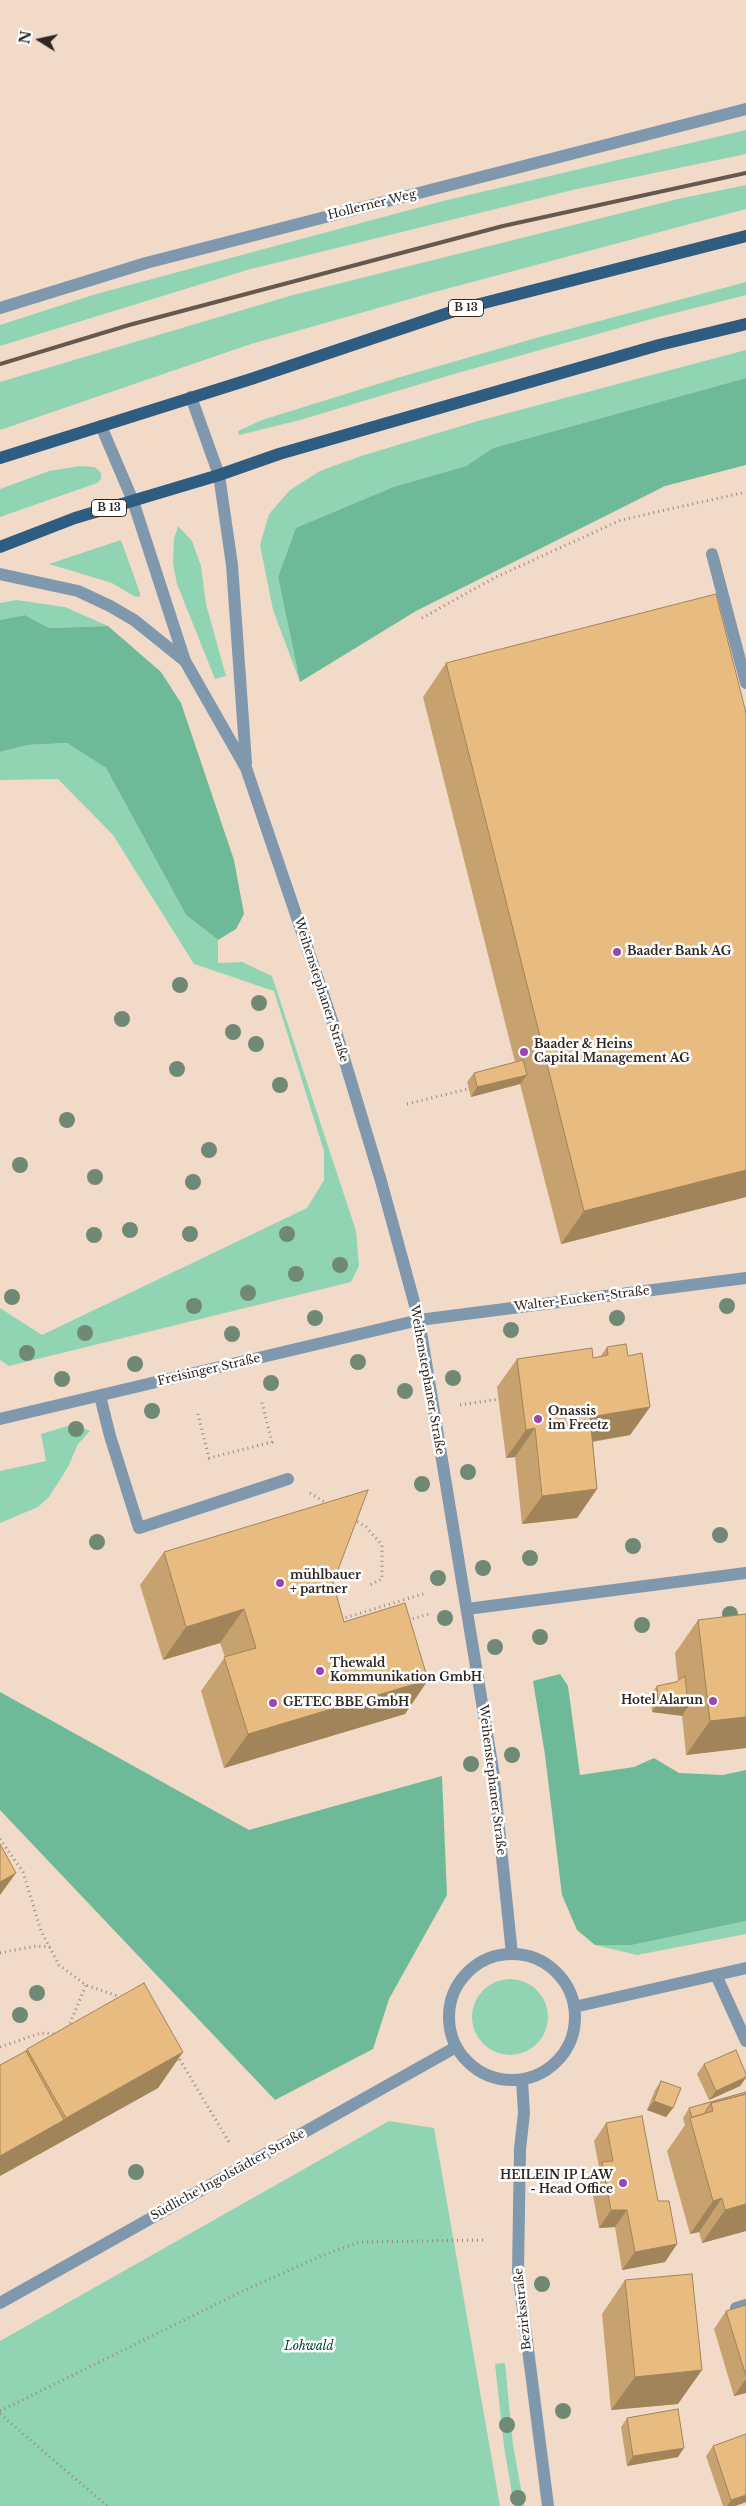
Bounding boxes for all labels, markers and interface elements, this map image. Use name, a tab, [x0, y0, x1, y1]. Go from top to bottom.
north arrow	[15, 15, 65, 65]
text: N	[15, 29, 35, 45]
street label: Hollerner Weg	[326, 187, 418, 223]
road number: B 13	[448, 300, 484, 316]
road number: B 13	[92, 499, 126, 516]
street label: Weihenstephaner Straße	[291, 916, 351, 1064]
place label: Baader Bank AG	[627, 945, 731, 959]
marker: Baader Bank AG	[611, 946, 623, 958]
place label: Baader & Heins Capital Management AG	[534, 1038, 690, 1066]
marker: Baader & Heins Capital Management AG	[518, 1046, 530, 1058]
street label: Walter-Eucken-Straße	[514, 1284, 650, 1314]
street label: Weihenstephaner Straße	[407, 1304, 447, 1456]
street label: Freisinger Straße	[156, 1351, 262, 1389]
place label: Onassis im Freetz	[548, 1405, 608, 1433]
marker: Onassis im Freetz	[532, 1413, 544, 1425]
place label: mühlbauer + partner	[290, 1569, 361, 1597]
marker: mühlbauer + partner	[274, 1577, 286, 1589]
place label: Thewald Kommunikation GmbH	[330, 1657, 482, 1685]
marker: Thewald Kommunikation GmbH	[314, 1665, 326, 1677]
place label: Hotel Alarun	[621, 1694, 703, 1708]
marker: Hotel Alarun	[707, 1695, 719, 1707]
place label: GETEC BBE GmbH	[283, 1696, 409, 1710]
marker: GETEC BBE GmbH	[267, 1697, 279, 1709]
street label: Weihenstephaner Straße	[476, 1704, 508, 1856]
street label: Südliche Ingolstädter Straße	[148, 2127, 308, 2223]
place label: HEILEIN IP LAW - Head Office	[500, 2169, 613, 2197]
marker: HEILEIN IP LAW - Head Office	[617, 2177, 629, 2189]
street label: Bezirksstraße	[512, 2267, 534, 2351]
park label: Lohwald	[284, 2340, 334, 2354]

